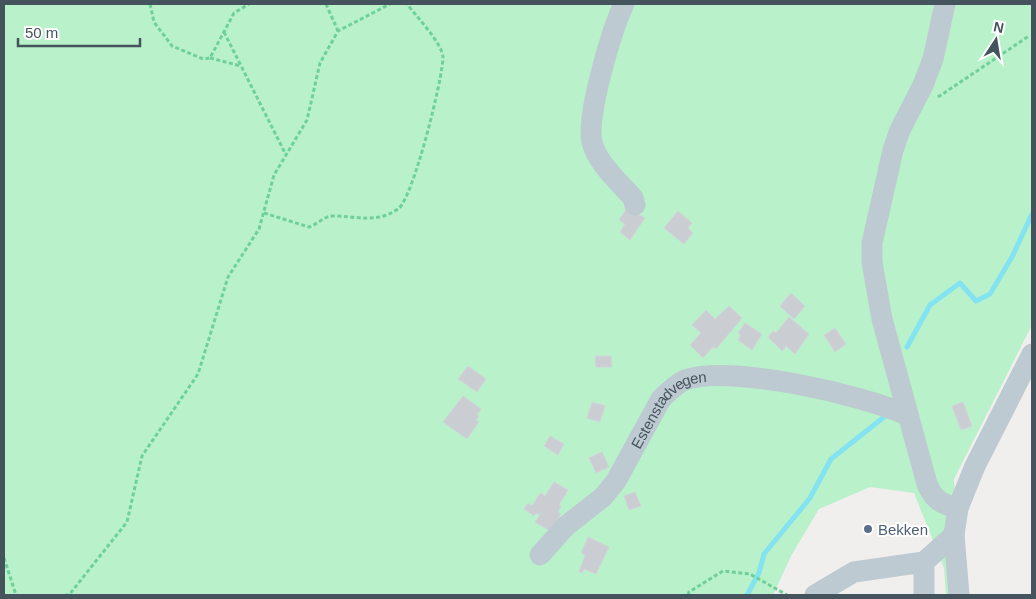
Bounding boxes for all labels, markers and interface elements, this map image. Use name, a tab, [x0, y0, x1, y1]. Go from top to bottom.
scale bar	[18, 15, 140, 47]
north arrow	[971, 15, 1021, 65]
text: N	[992, 18, 1005, 36]
text: 50 m	[25, 24, 58, 41]
street label: Estenstadvegen	[627, 368, 707, 451]
place label: Bekken	[878, 521, 928, 538]
marker: Bekken	[862, 523, 874, 535]

